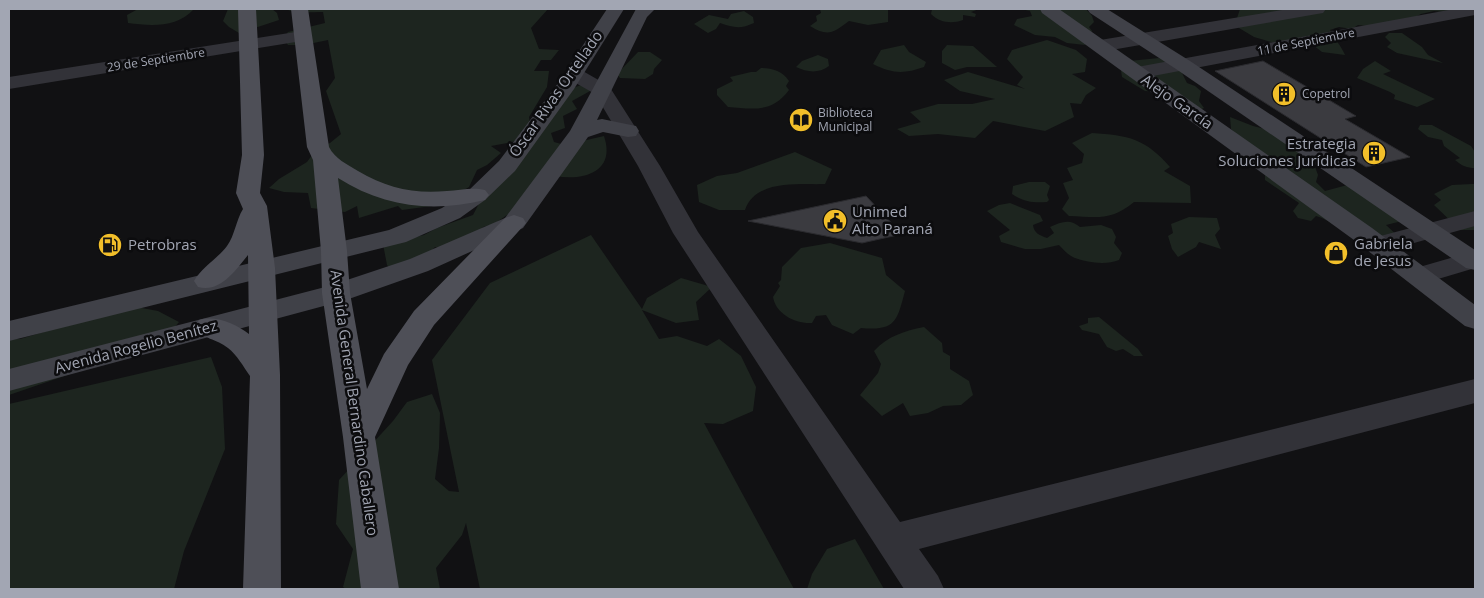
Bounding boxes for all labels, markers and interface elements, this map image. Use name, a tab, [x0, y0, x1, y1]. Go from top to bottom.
street label: 11 de Septiembre	[1256, 24, 1356, 59]
street label: Óscar Rivas Ortellado	[504, 26, 606, 161]
street label: 29 de Septiembre	[106, 43, 206, 76]
street label: Alejo García	[1138, 69, 1217, 133]
building icon: Copetrol	[1271, 81, 1297, 107]
place label: Copetrol	[1302, 85, 1350, 102]
place label: Biblioteca Municipal	[818, 104, 873, 135]
library icon: Biblioteca Municipal	[788, 107, 814, 133]
place label: Estrategia Soluciones Jurídicas	[1218, 133, 1356, 170]
building icon: Estrategia Soluciones Jurídicas	[1361, 140, 1387, 166]
place label: Unimed Alto Paraná	[852, 201, 933, 238]
public building icon: Unimed Alto Paraná	[822, 208, 848, 234]
fuel station icon: Petrobras	[97, 232, 123, 258]
place label: Gabriela de Jesus	[1354, 233, 1413, 270]
place label: Petrobras	[128, 234, 197, 254]
shop icon: Gabriela de Jesus	[1323, 240, 1349, 266]
street label: Avenida General Bernardino Caballero	[326, 269, 384, 537]
street label: Avenida Rogelio Benítez	[52, 315, 219, 377]

